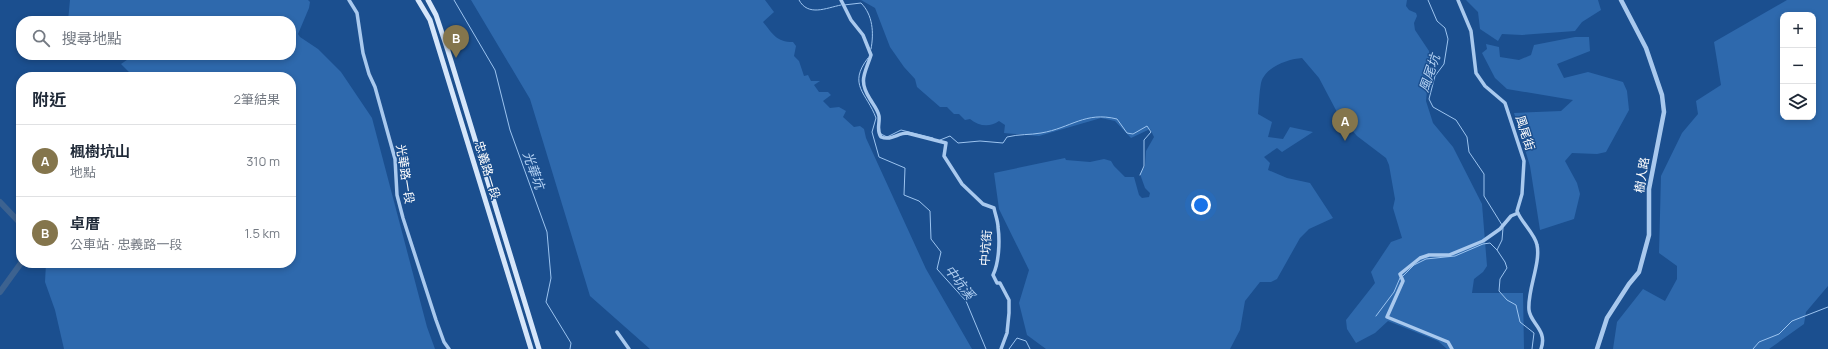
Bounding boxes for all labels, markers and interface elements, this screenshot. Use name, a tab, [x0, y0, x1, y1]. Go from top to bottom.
map controls	[1780, 12, 1816, 120]
button: +	[1780, 12, 1816, 48]
search box	[16, 16, 296, 60]
pin: B	[443, 25, 469, 58]
icon: search	[30, 27, 52, 49]
text: 搜尋地點	[62, 28, 122, 49]
button: −	[1780, 48, 1816, 84]
water label: 風尾坑	[1414, 50, 1445, 94]
button: layers	[1780, 84, 1816, 120]
text: 附近	[32, 88, 66, 111]
text: 2筆結果	[234, 90, 280, 108]
pin: A	[1332, 108, 1358, 141]
street label: 風尾街	[1512, 113, 1539, 153]
street label: 忠義路一段	[471, 139, 504, 201]
text: 楓樹坑山	[70, 141, 130, 162]
street label: 光華路一段	[392, 143, 419, 205]
water label: 光華坑	[519, 149, 550, 193]
text: A	[41, 152, 49, 170]
text: 310 m	[246, 152, 280, 170]
street label: 樹人路	[1630, 156, 1653, 194]
text: 地點	[70, 163, 96, 181]
your location	[1191, 195, 1211, 215]
text: 卓厝	[70, 213, 100, 234]
text: B	[41, 224, 49, 242]
text: 1.5 km	[245, 224, 280, 242]
street label: 中坑街	[976, 229, 995, 267]
text: 公車站 · 忠義路一段	[70, 235, 182, 253]
water label: 中坑溪	[941, 261, 980, 304]

